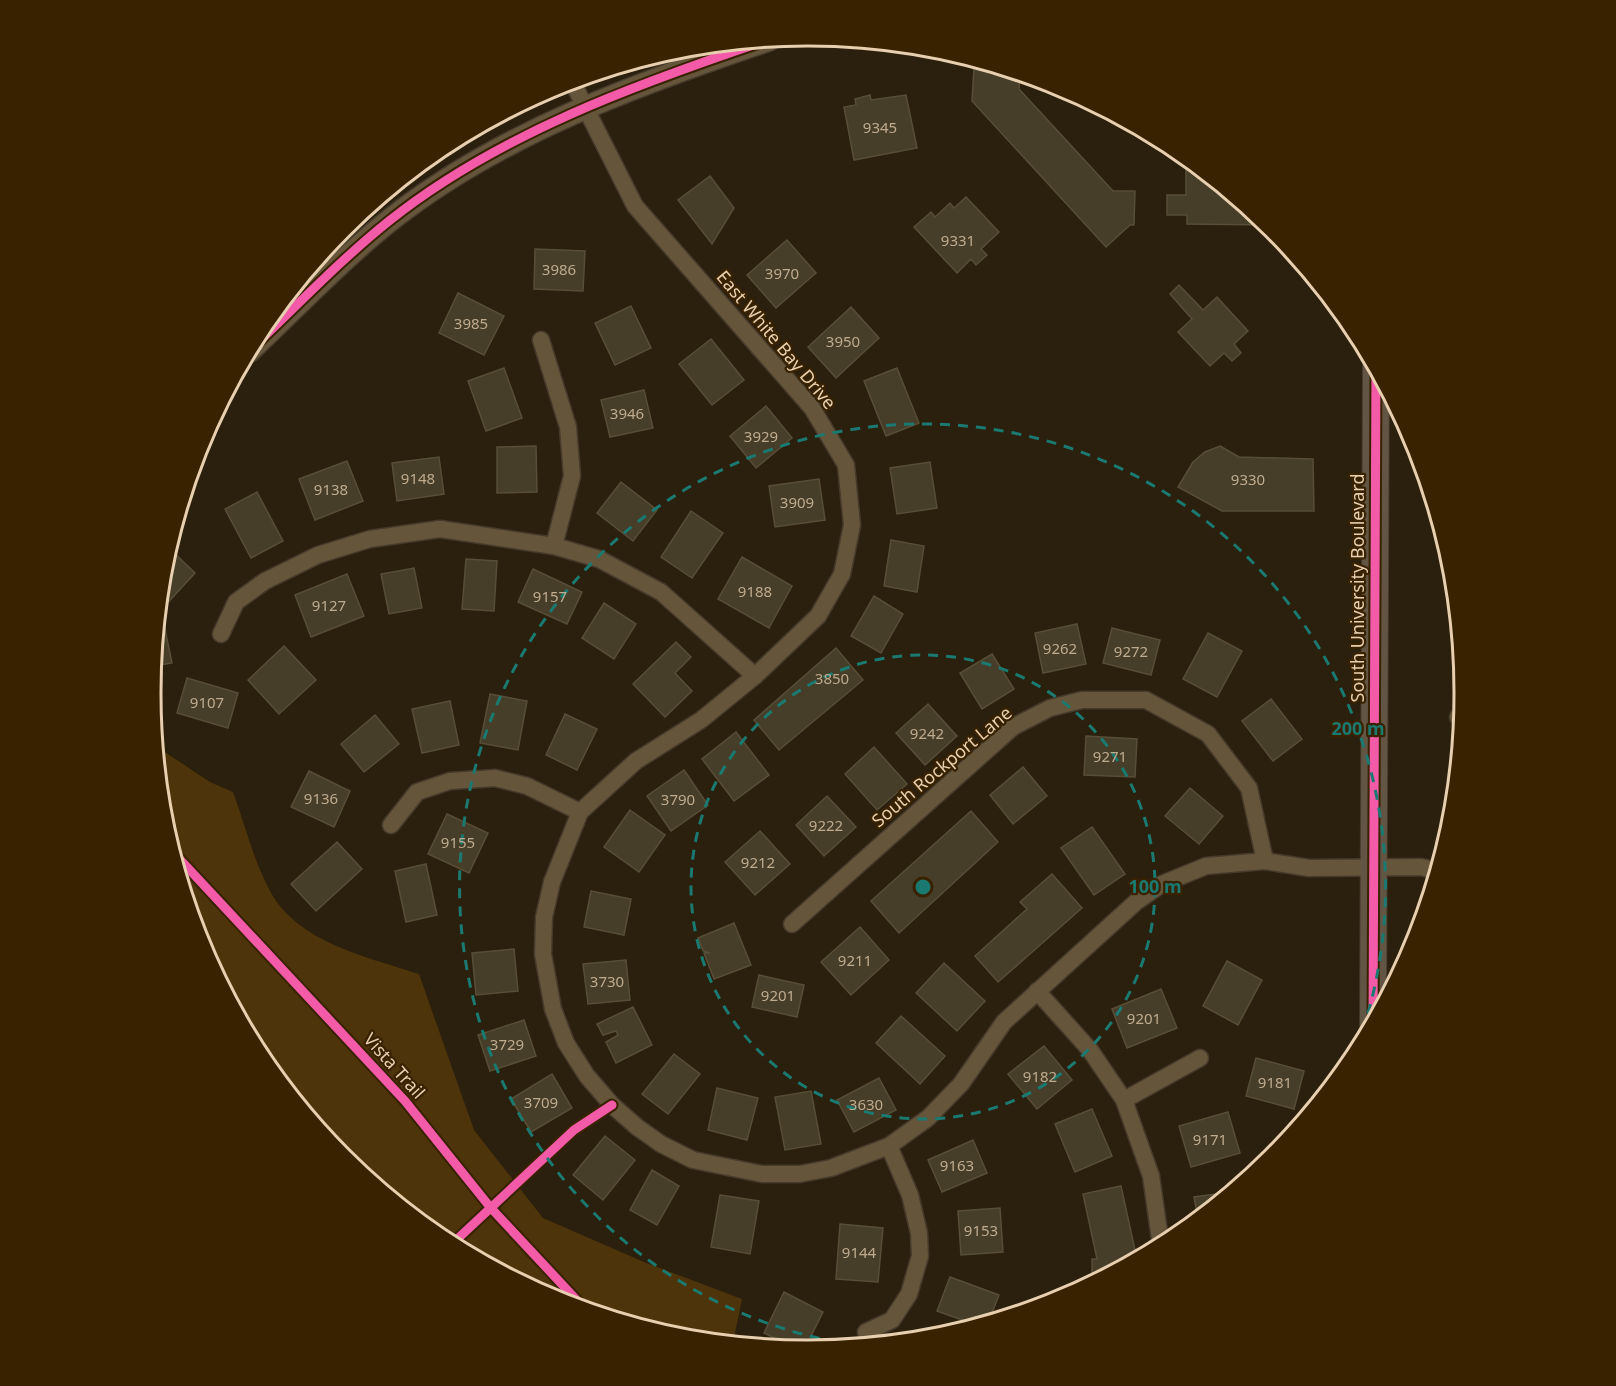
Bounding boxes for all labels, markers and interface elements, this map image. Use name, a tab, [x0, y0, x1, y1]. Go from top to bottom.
house number: 9345	[863, 117, 897, 137]
house number: 9331	[941, 230, 975, 250]
house number: 3986	[542, 259, 576, 279]
house number: 3970	[765, 263, 799, 283]
street label: East White Bay Drive	[712, 265, 842, 414]
house number: 3985	[454, 313, 488, 333]
house number: 3950	[826, 331, 860, 351]
house number: 3946	[610, 403, 644, 423]
house number: 3929	[744, 426, 778, 446]
house number: 9148	[401, 468, 435, 488]
house number: 9330	[1231, 469, 1265, 489]
street label: South University Boulevard	[1345, 473, 1369, 703]
house number: 9138	[314, 479, 348, 499]
house number: 3909	[780, 492, 814, 512]
house number: 9188	[738, 581, 772, 601]
house number: 9157	[533, 586, 567, 606]
house number: 9127	[312, 595, 346, 615]
house number: 9262	[1043, 638, 1077, 658]
house number: 9272	[1114, 641, 1148, 661]
house number: 3850	[815, 668, 849, 688]
house number: 9107	[190, 692, 224, 712]
street label: South Rockport Lane	[866, 701, 1016, 832]
text: 200 m	[1331, 716, 1385, 740]
house number: 9242	[910, 723, 944, 743]
house number: 9271	[1093, 746, 1127, 766]
house number: 9136	[304, 788, 338, 808]
house number: 3790	[661, 789, 695, 809]
house number: 9222	[809, 815, 843, 835]
house number: 9155	[441, 832, 475, 852]
house number: 9212	[741, 852, 775, 872]
text: 100 m	[1128, 874, 1182, 898]
centre of rings	[913, 877, 933, 897]
house number: 9211	[838, 950, 872, 970]
house number: 3730	[590, 971, 624, 991]
house number: 9201	[761, 985, 795, 1005]
house number: 9201	[1127, 1008, 1161, 1028]
street label: Vista Trail	[359, 1027, 431, 1103]
house number: 3729	[490, 1034, 524, 1054]
house number: 9182	[1023, 1066, 1057, 1086]
house number: 9181	[1258, 1072, 1292, 1092]
house number: 3709	[524, 1092, 558, 1112]
house number: 3630	[849, 1094, 883, 1114]
house number: 9171	[1193, 1129, 1227, 1149]
house number: 9163	[940, 1155, 974, 1175]
house number: 9153	[964, 1220, 998, 1240]
house number: 9144	[842, 1242, 877, 1262]

